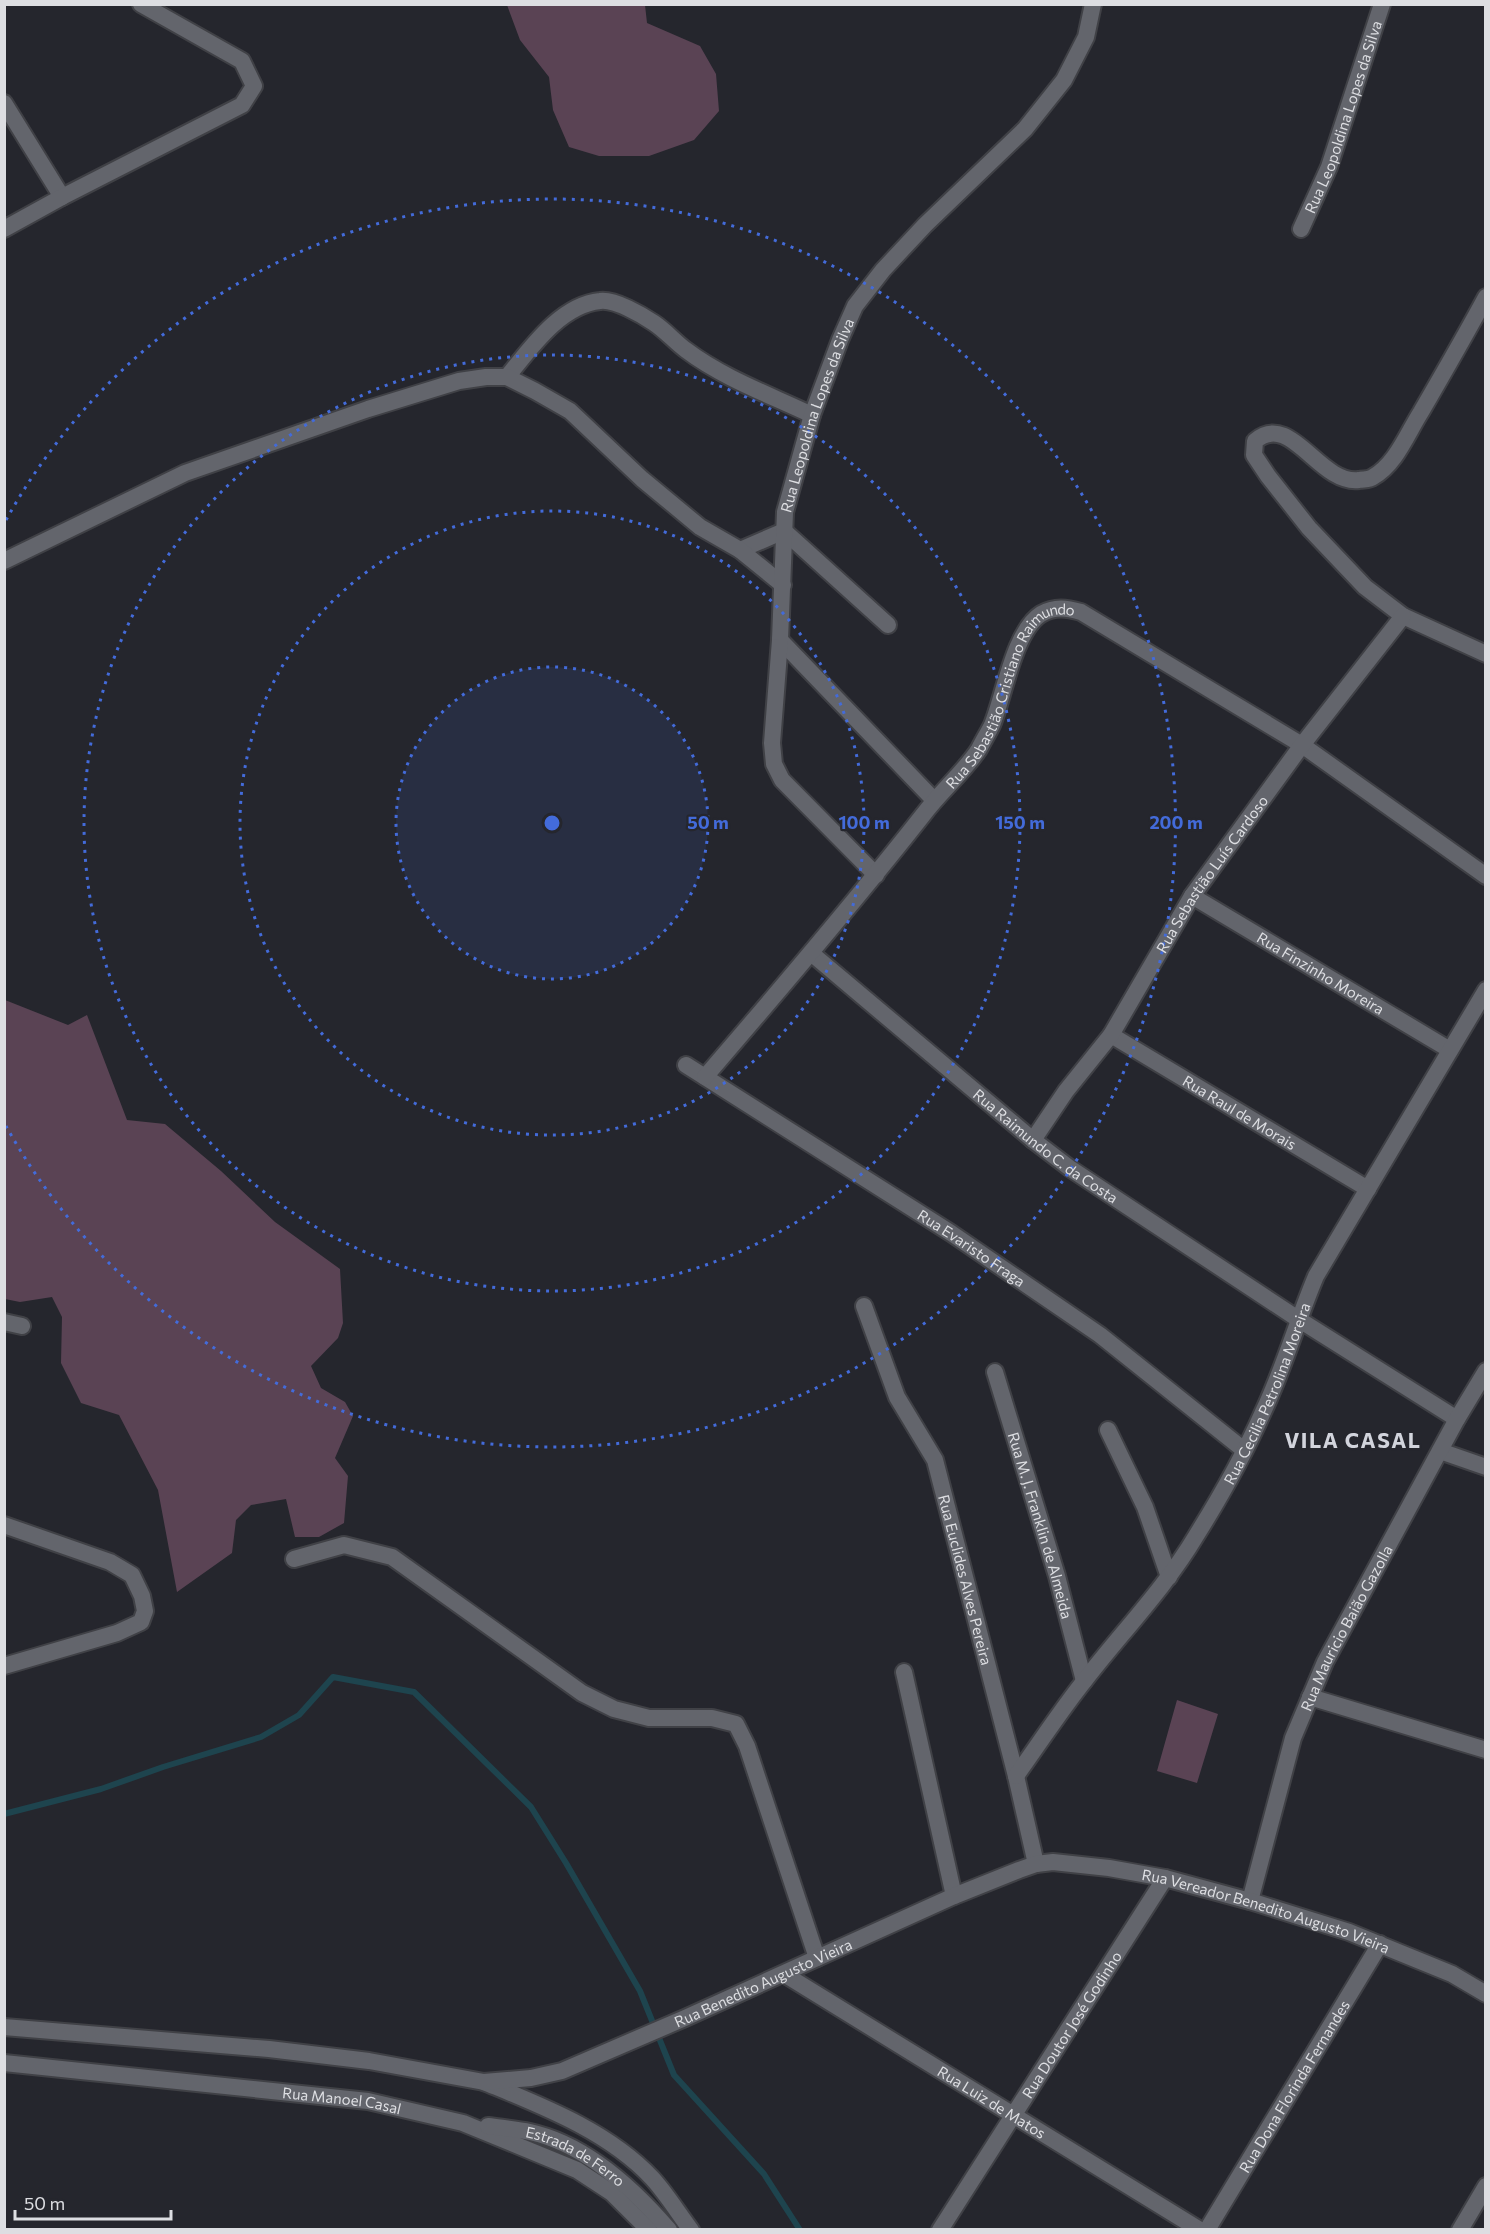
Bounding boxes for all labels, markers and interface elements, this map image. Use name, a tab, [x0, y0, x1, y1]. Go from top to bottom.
street label: Rua Leopoldina Lopes da Silva	[1300, 18, 1385, 216]
street label: Rua Leopoldina Lopes da Silva	[776, 315, 857, 514]
street label: Rua Sebastião Cristiano Raimundo	[941, 599, 1077, 792]
street label: Rua Sebastião Luís Cardoso	[1152, 792, 1271, 956]
text: 50 m	[687, 811, 729, 833]
text: 100 m	[838, 811, 890, 833]
text: 150 m	[995, 811, 1045, 833]
text: 200 m	[1149, 811, 1203, 833]
centre of rings	[542, 813, 562, 833]
street label: Rua Finzinho Moreira	[1254, 928, 1388, 1018]
street label: Rua Raul de Morais	[1180, 1071, 1300, 1153]
street label: Rua Raimundo C. da Costa	[970, 1085, 1122, 1207]
street label: Rua Evaristo Fraga	[914, 1205, 1029, 1290]
street label: Rua Cecilia Petrolina Moreira	[1220, 1300, 1314, 1487]
district label: VILA CASAL	[1284, 1427, 1422, 1452]
street label: Rua M. J. Franklin de Almeida	[1005, 1430, 1077, 1621]
street label: Rua Euclides Alves Pereira	[935, 1493, 996, 1667]
street label: Rua Mauricio Baião Gazolla	[1296, 1542, 1396, 1714]
street label: Rua Vereador Benedito Augusto Vieira	[1140, 1865, 1392, 1957]
street label: Rua Benedito Augusto Vieira	[671, 1935, 855, 2031]
street label: Rua Doutor José Godinho	[1018, 1948, 1125, 2101]
street label: Rua Dona Florinda Fernandes	[1235, 1997, 1353, 2176]
street label: Rua Luiz de Matos	[934, 2062, 1049, 2142]
street label: Rua Manoel Casal	[282, 2083, 403, 2117]
street label: Estrada de Ferro	[524, 2122, 629, 2190]
scale bar	[15, 2183, 171, 2221]
text: 50 m	[24, 2192, 65, 2214]

